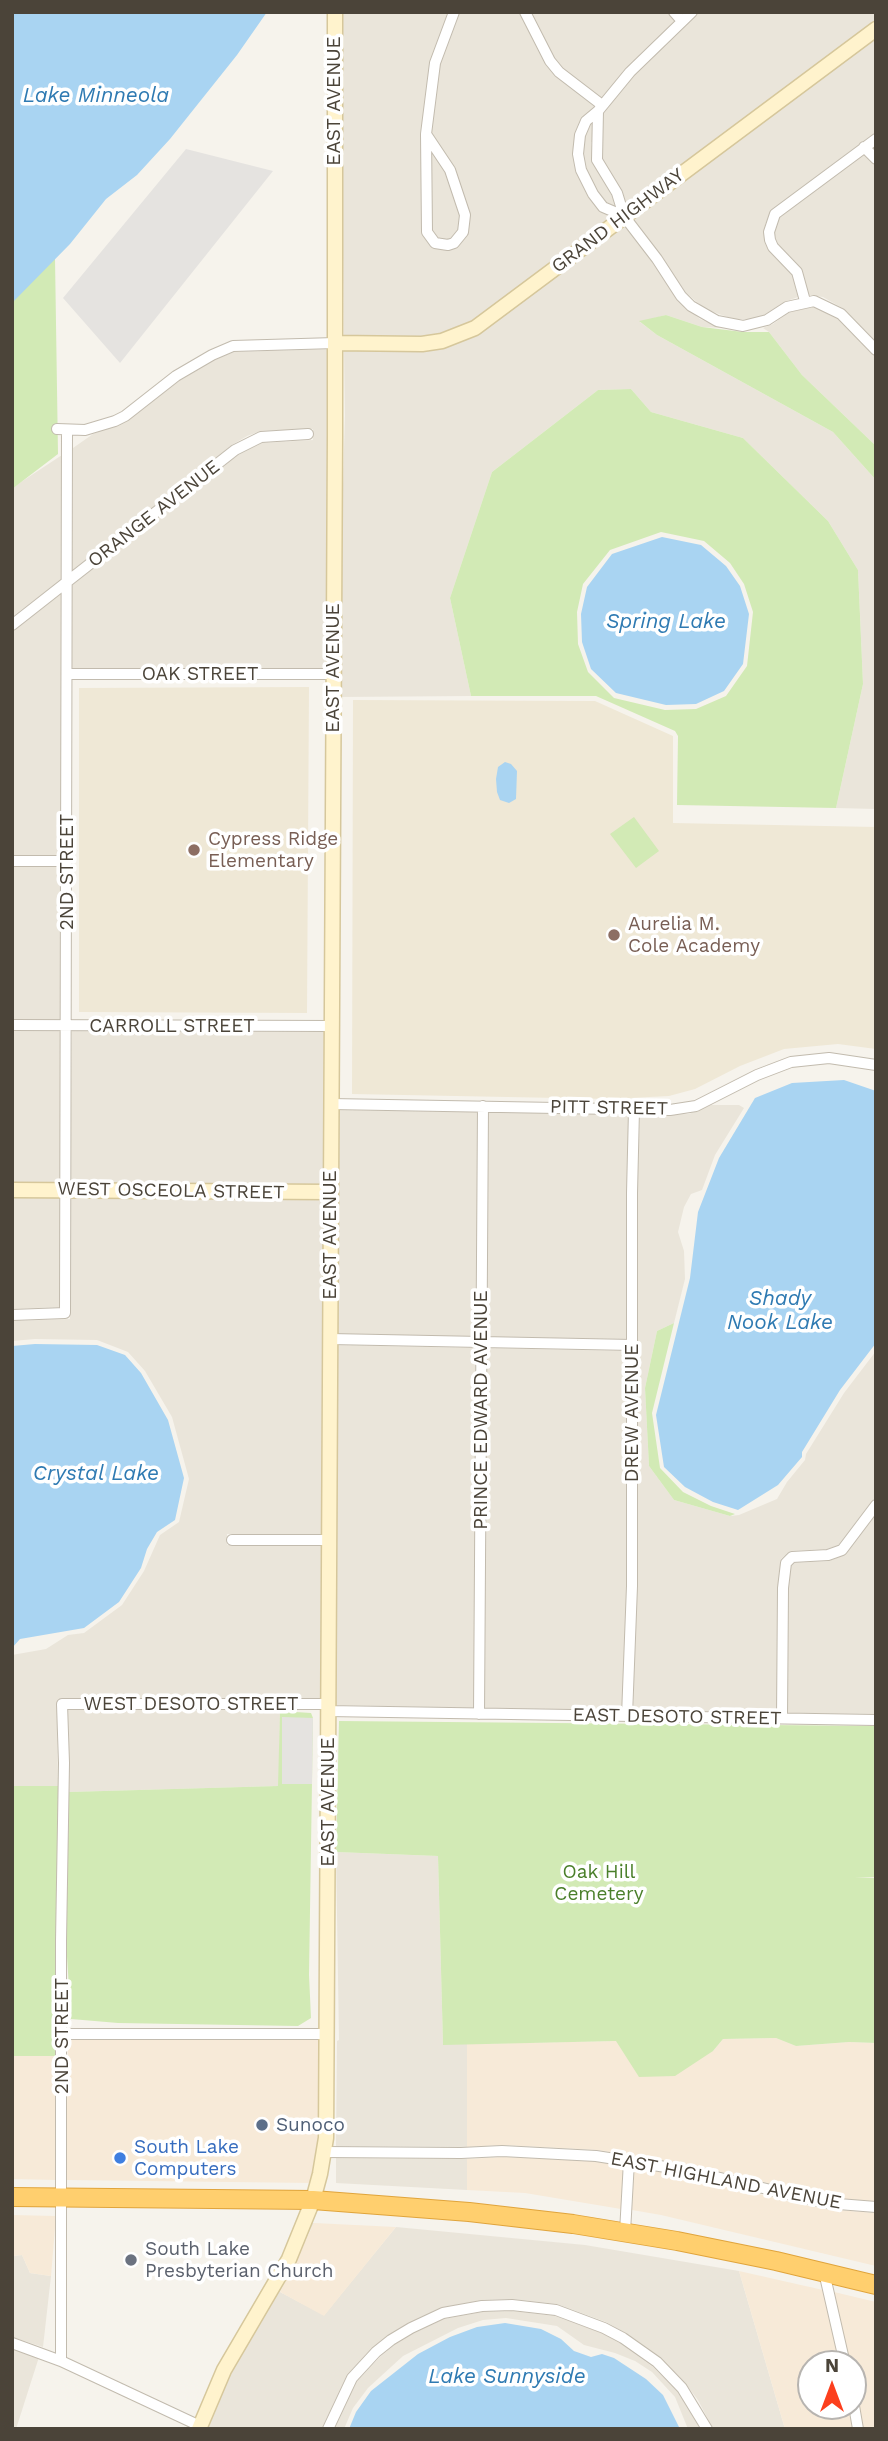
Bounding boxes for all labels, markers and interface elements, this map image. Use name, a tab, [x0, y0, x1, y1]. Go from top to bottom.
street label: EAST AVENUE	[323, 36, 345, 166]
water label: Lake Minneola	[23, 83, 169, 109]
street label: GRAND HIGHWAY	[547, 164, 689, 278]
street label: ORANGE AVENUE	[84, 455, 224, 573]
street label: EAST AVENUE	[322, 603, 344, 733]
water label: Spring Lake	[606, 609, 726, 635]
street label: OAK STREET	[142, 663, 258, 685]
street label: 2ND STREET	[56, 814, 78, 930]
place label: Cypress Ridge Elementary	[208, 828, 338, 872]
marker: Cypress Ridge Elementary	[186, 842, 202, 858]
place label: Aurelia M. Cole Academy	[628, 913, 760, 957]
marker: Aurelia M. Cole Academy	[606, 927, 622, 943]
street label: CARROLL STREET	[89, 1015, 255, 1037]
street label: PITT STREET	[550, 1096, 668, 1120]
street label: EAST AVENUE	[319, 1170, 341, 1300]
street label: WEST OSCEOLA STREET	[57, 1178, 285, 1204]
water label: Shady Nook Lake	[727, 1286, 833, 1336]
street label: PRINCE EDWARD AVENUE	[470, 1290, 492, 1530]
street label: DREW AVENUE	[621, 1344, 643, 1482]
water label: Crystal Lake	[33, 1461, 159, 1487]
street label: WEST DESOTO STREET	[84, 1693, 298, 1715]
street label: EAST DESOTO STREET	[572, 1704, 782, 1730]
street label: EAST AVENUE	[317, 1737, 339, 1867]
park label: Oak Hill Cemetery	[554, 1861, 644, 1905]
street label: 2ND STREET	[51, 1978, 73, 2094]
place label: Sunoco	[276, 2114, 345, 2136]
marker: Sunoco	[254, 2117, 270, 2133]
place label: South Lake Computers	[134, 2136, 239, 2180]
street label: EAST HIGHLAND AVENUE	[609, 2147, 843, 2215]
marker: South Lake Computers	[112, 2150, 128, 2166]
place label: South Lake Presbyterian Church	[145, 2238, 334, 2282]
marker: South Lake Presbyterian Church	[123, 2252, 139, 2268]
north arrow	[797, 2350, 867, 2420]
text: N	[825, 2354, 839, 2377]
water label: Lake Sunnyside	[428, 2364, 586, 2390]

